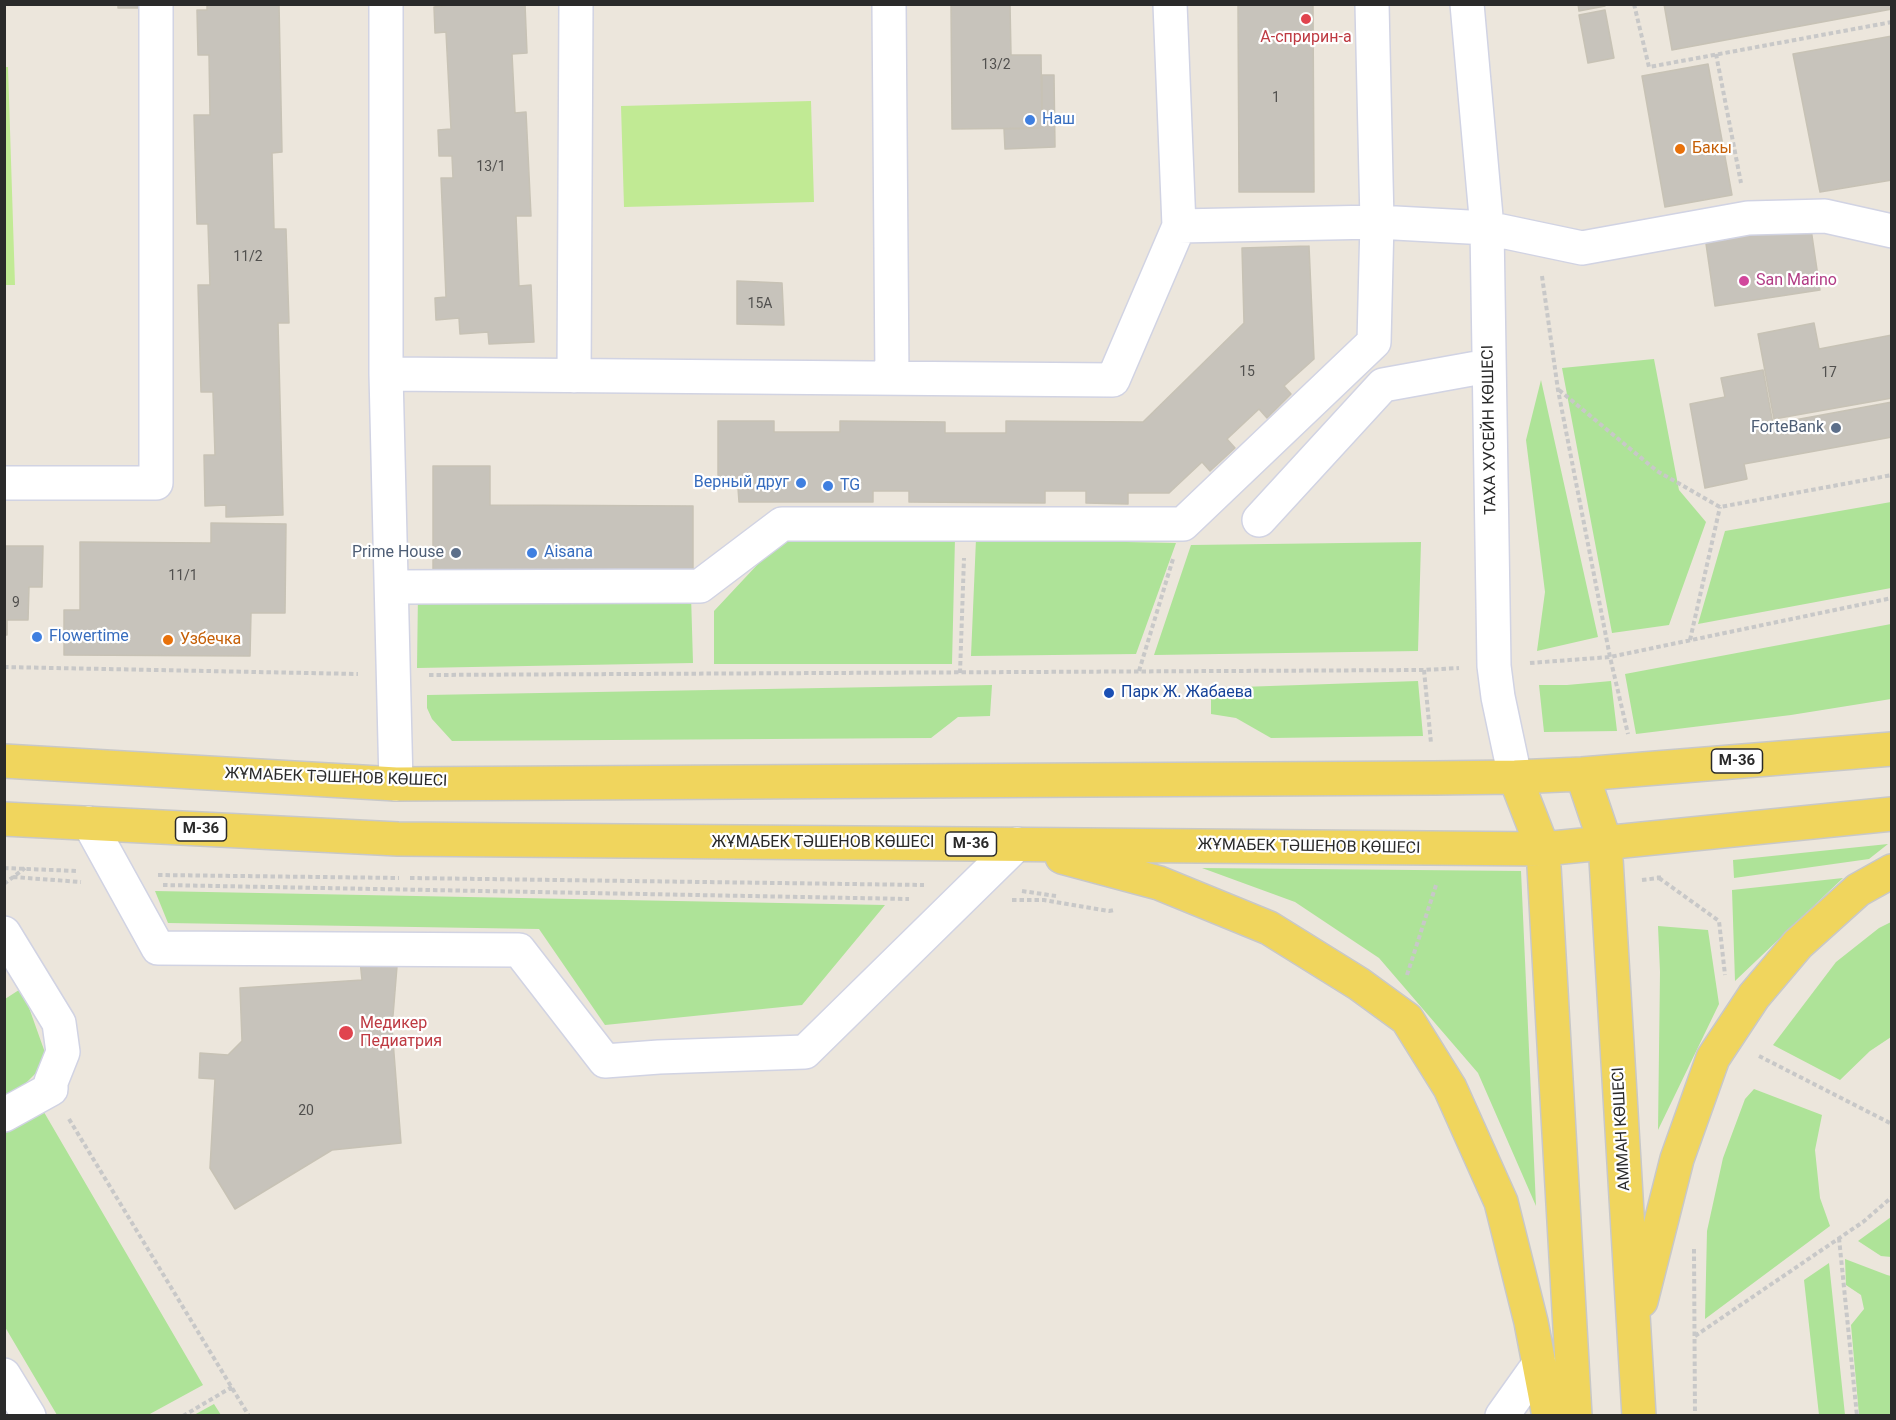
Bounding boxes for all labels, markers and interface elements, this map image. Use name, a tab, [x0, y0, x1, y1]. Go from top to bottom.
marker: А-спририн-а	[1299, 12, 1313, 26]
place label: А-спририн-а	[1260, 28, 1352, 48]
house number: 13/2	[981, 57, 1011, 73]
house number: 1	[1272, 90, 1280, 106]
place label: Наш	[1042, 110, 1075, 130]
marker: Наш	[1023, 113, 1037, 127]
place label: Бакы	[1692, 139, 1732, 159]
marker: Бакы	[1673, 142, 1687, 156]
house number: 13/1	[476, 159, 506, 175]
house number: 11/2	[233, 249, 263, 265]
place label: San Marino	[1756, 271, 1837, 291]
marker: San Marino	[1737, 274, 1751, 288]
house number: 15А	[748, 296, 772, 312]
street label: ТАХА ХУСЕЙН КӨШЕСІ	[1479, 345, 1501, 515]
house number: 15	[1239, 364, 1255, 380]
house number: 17	[1821, 365, 1837, 381]
place label: ForteBank	[1751, 418, 1824, 438]
marker: ForteBank	[1829, 421, 1843, 435]
place label: Верный друг	[694, 473, 789, 493]
marker: Верный друг	[794, 476, 808, 490]
place label: TG	[840, 476, 860, 496]
marker: TG	[821, 479, 835, 493]
place label: Prime House	[352, 543, 444, 563]
place label: Aisana	[544, 543, 593, 563]
marker: Prime House	[449, 546, 463, 560]
marker: Aisana	[525, 546, 539, 560]
house number: 11/1	[168, 568, 198, 584]
house number: 9	[12, 595, 20, 611]
place label: Flowertime	[49, 627, 129, 647]
marker: Flowertime	[30, 630, 44, 644]
place label: Узбечка	[180, 630, 241, 650]
marker: Узбечка	[161, 633, 175, 647]
place label: Парк Ж. Жабаева	[1121, 683, 1253, 703]
marker: Парк Ж. Жабаева	[1102, 686, 1116, 700]
road number: M-36	[1712, 749, 1762, 773]
street label: ЖҰМАБЕК ТӘШЕНОВ КӨШЕСІ	[224, 765, 448, 791]
road number: M-36	[176, 817, 226, 841]
road number: M-36	[946, 832, 996, 856]
street label: ЖҰМАБЕК ТӘШЕНОВ КӨШЕСІ	[712, 833, 934, 853]
street label: ЖҰМАБЕК ТӘШЕНОВ КӨШЕСІ	[1197, 835, 1421, 859]
place label: Медикер Педиатрия	[360, 1014, 442, 1052]
marker: Медикер Педиатрия	[337, 1024, 355, 1042]
street label: АММАН КӨШЕСІ	[1609, 1066, 1635, 1192]
house number: 20	[298, 1103, 314, 1119]

